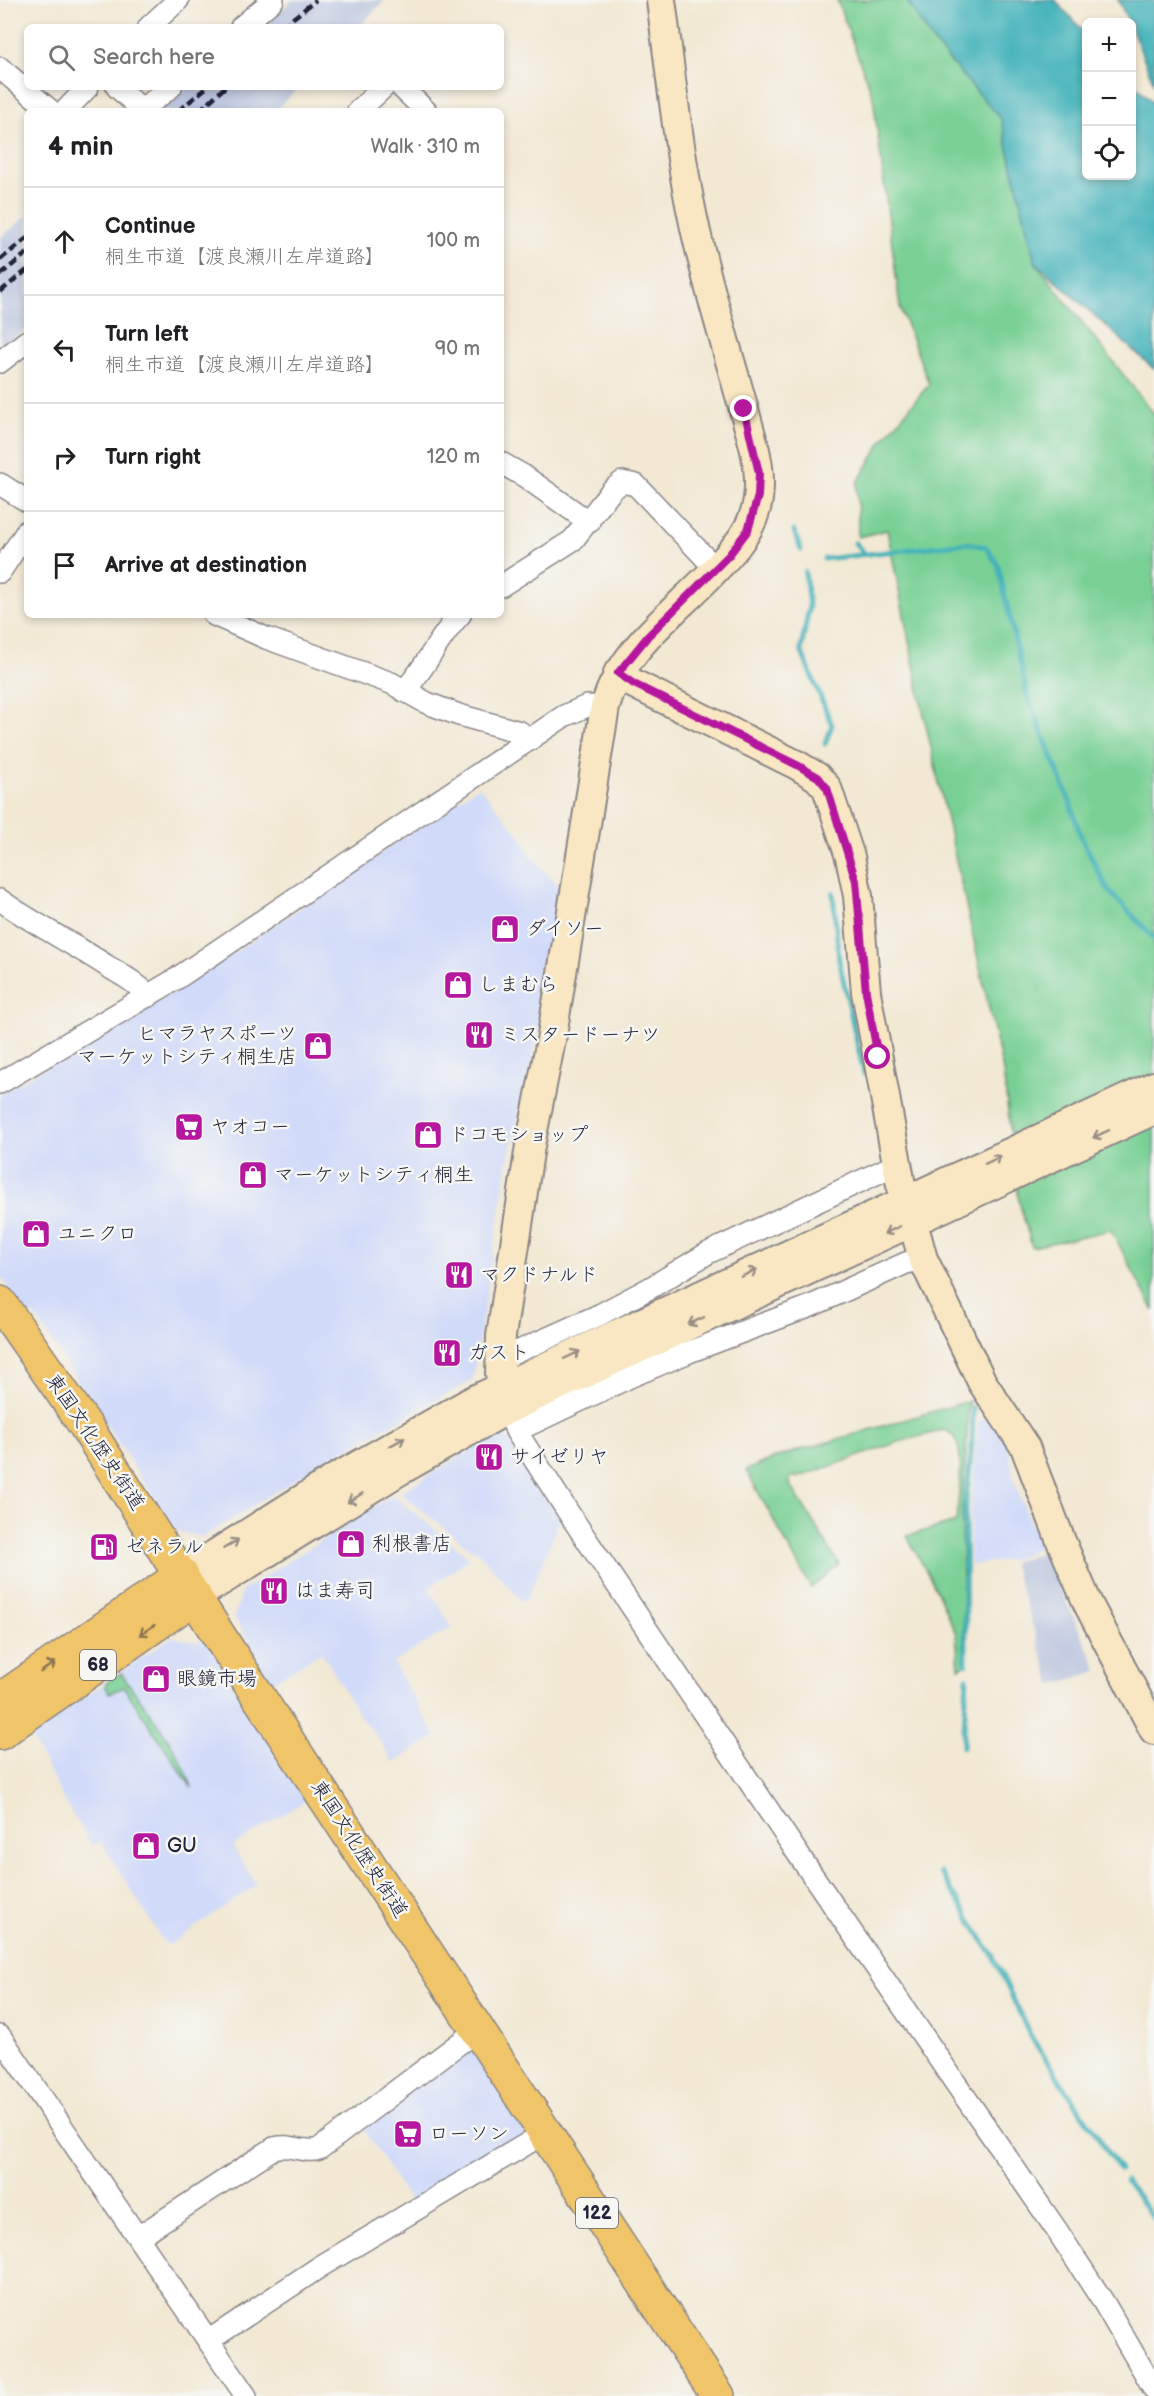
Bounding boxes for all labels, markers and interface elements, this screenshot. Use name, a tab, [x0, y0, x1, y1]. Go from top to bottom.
map controls	[1082, 18, 1136, 180]
button: +	[1082, 18, 1136, 72]
search box	[24, 24, 504, 90]
icon: search	[45, 41, 78, 74]
text: Search here	[93, 44, 215, 71]
button: −	[1082, 72, 1136, 126]
button: locate	[1082, 126, 1136, 180]
text: 4 min	[48, 132, 113, 163]
text: Walk · 310 m	[371, 135, 480, 159]
text: Continue	[105, 213, 195, 240]
icon: ahead	[48, 225, 81, 258]
text: 100 m	[427, 229, 480, 253]
text: 桐生市道【渡良瀬川左岸道路】	[105, 245, 385, 269]
text: Turn left	[105, 321, 189, 348]
icon: left	[48, 333, 81, 366]
text: 90 m	[435, 337, 480, 361]
text: 桐生市道【渡良瀬川左岸道路】	[105, 353, 385, 377]
route end	[730, 395, 756, 421]
icon: right	[48, 441, 81, 474]
text: Turn right	[105, 444, 201, 471]
text: 120 m	[427, 445, 480, 469]
icon: arrive	[48, 549, 81, 582]
text: Arrive at destination	[105, 552, 307, 579]
shop icon: ダイソー	[489, 913, 521, 945]
place label: ダイソー	[526, 917, 604, 941]
shop icon: しまむら	[442, 969, 474, 1001]
place label: しまむら	[479, 973, 559, 997]
restaurant icon: ミスタードーナツ	[463, 1019, 495, 1051]
place label: ヒマラヤスポーツ マーケットシティ桐生店	[77, 1022, 297, 1069]
place label: ミスタードーナツ	[500, 1023, 660, 1047]
shop icon: ヒマラヤスポーツ マーケットシティ桐生店	[302, 1030, 334, 1062]
route start	[864, 1043, 890, 1069]
supermarket icon: ヤオコー	[173, 1111, 205, 1143]
place label: ヤオコー	[210, 1115, 290, 1139]
shop icon: ドコモショップ	[412, 1119, 444, 1151]
place label: ドコモショップ	[449, 1123, 588, 1147]
one-way arrow	[1092, 1129, 1110, 1140]
one-way arrow	[983, 1153, 1001, 1165]
shop icon: マーケットシティ桐生	[237, 1159, 269, 1191]
place label: マーケットシティ桐生	[274, 1163, 474, 1187]
shop icon: ユニクロ	[20, 1218, 52, 1250]
place label: ユニクロ	[57, 1222, 137, 1246]
one-way arrow	[883, 1225, 901, 1237]
restaurant icon: マクドナルド	[443, 1259, 475, 1291]
place label: マクドナルド	[480, 1263, 598, 1287]
one-way arrow	[739, 1266, 757, 1278]
one-way arrow	[687, 1316, 705, 1327]
restaurant icon: ガスト	[431, 1337, 463, 1369]
place label: ガスト	[468, 1341, 530, 1365]
one-way arrow	[563, 1349, 581, 1361]
street label: 東国文化歴史街道	[40, 1369, 150, 1515]
one-way arrow	[388, 1436, 406, 1447]
restaurant icon: サイゼリヤ	[473, 1441, 505, 1473]
place label: サイゼリヤ	[510, 1445, 609, 1469]
one-way arrow	[347, 1492, 364, 1504]
shop icon: 利根書店	[335, 1528, 367, 1560]
fuel station icon: ゼネラル	[88, 1531, 120, 1563]
place label: 利根書店	[372, 1532, 452, 1556]
place label: ゼネラル	[125, 1535, 204, 1559]
one-way arrow	[222, 1537, 239, 1549]
restaurant icon: はま寿司	[258, 1575, 290, 1607]
place label: はま寿司	[295, 1579, 375, 1603]
one-way arrow	[140, 1624, 156, 1636]
road number: 68	[80, 1650, 116, 1680]
one-way arrow	[40, 1661, 56, 1673]
shop icon: 眼鏡市場	[140, 1663, 172, 1695]
place label: 眼鏡市場	[177, 1667, 257, 1691]
street label: 東国文化歴史街道	[305, 1775, 413, 1923]
shop icon: GU	[130, 1830, 162, 1862]
place label: GU	[167, 1834, 197, 1858]
supermarket icon: ローソン	[392, 2118, 424, 2150]
place label: ローソン	[429, 2122, 509, 2146]
road number: 122	[576, 2198, 618, 2228]

